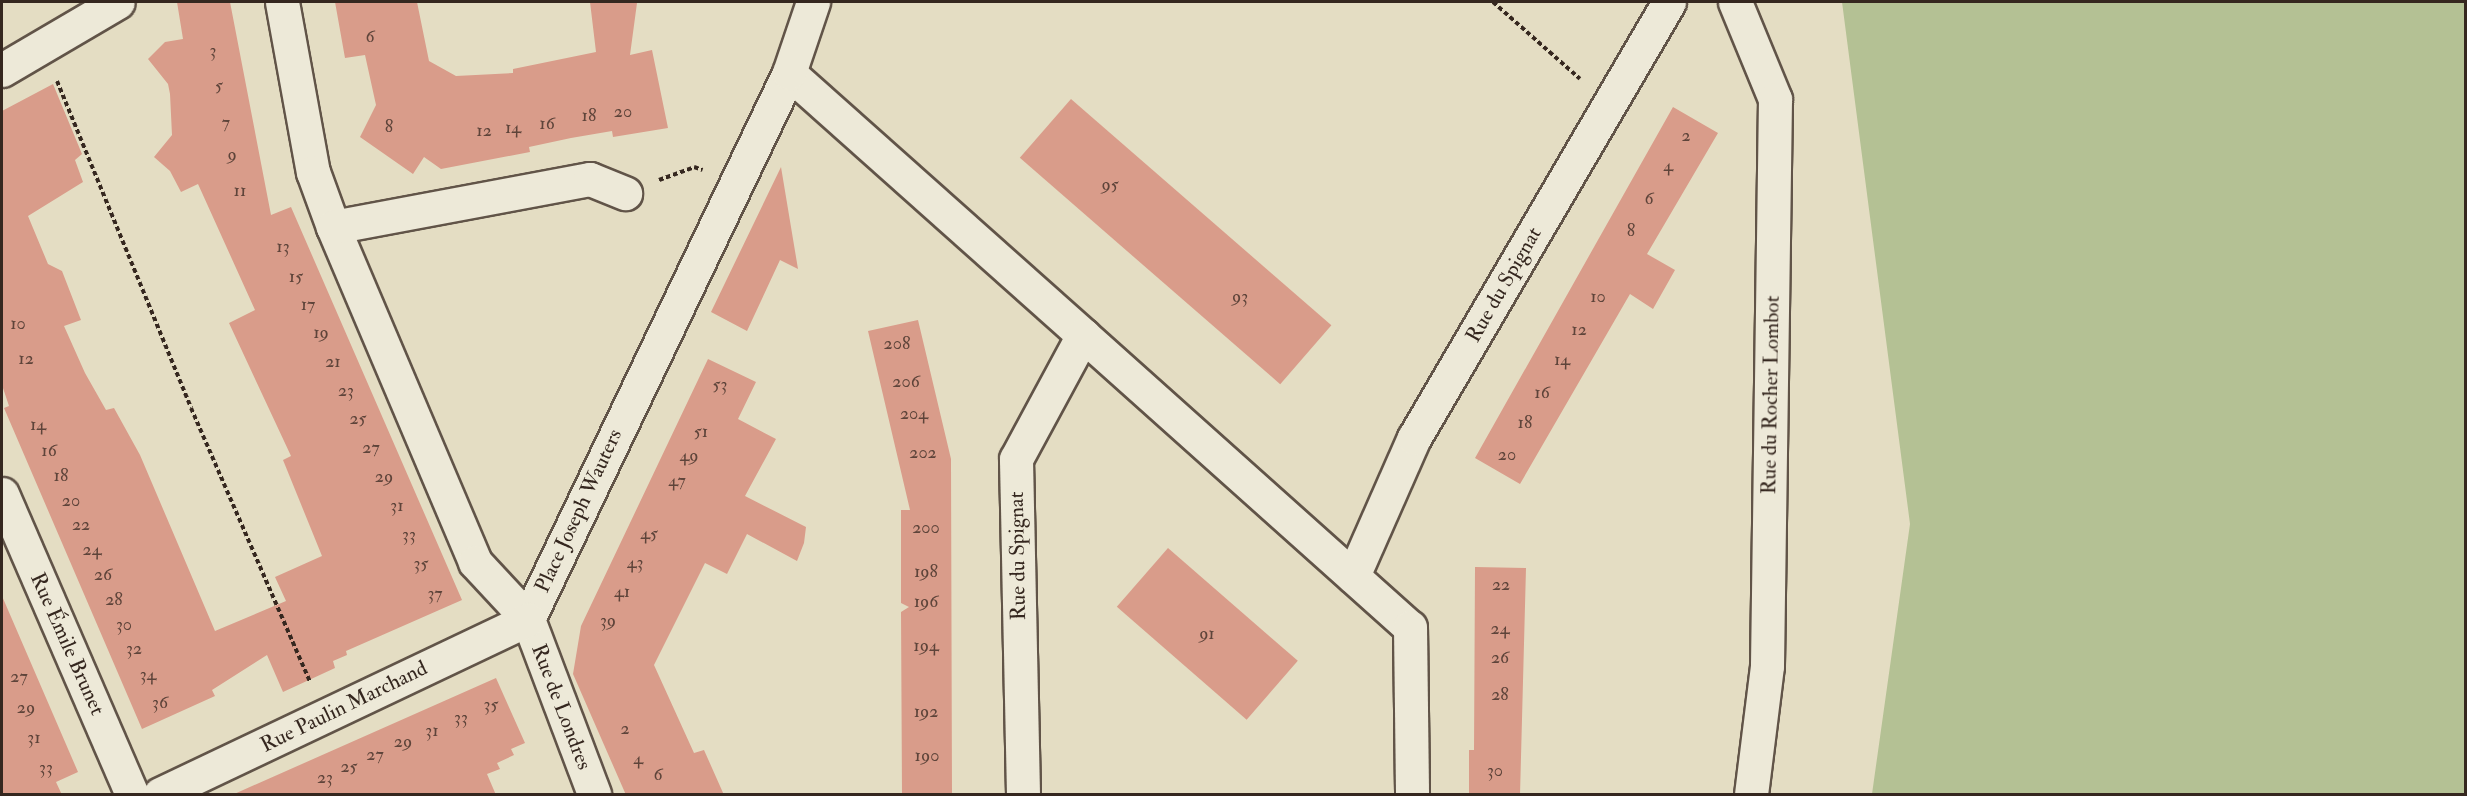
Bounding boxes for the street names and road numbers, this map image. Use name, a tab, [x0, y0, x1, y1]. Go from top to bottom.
street label: Rue du Spignat	[1461, 223, 1547, 347]
street label: Rue du Rocher Lombot	[1757, 295, 1785, 495]
street label: Place Joseph Wauters	[530, 425, 628, 597]
street label: Rue du Spignat	[1004, 491, 1032, 621]
street label: Rue Émile Brunet	[24, 569, 110, 719]
street label: Rue de Londres	[525, 641, 597, 773]
street label: Rue Paulin Marchand	[257, 656, 431, 758]

